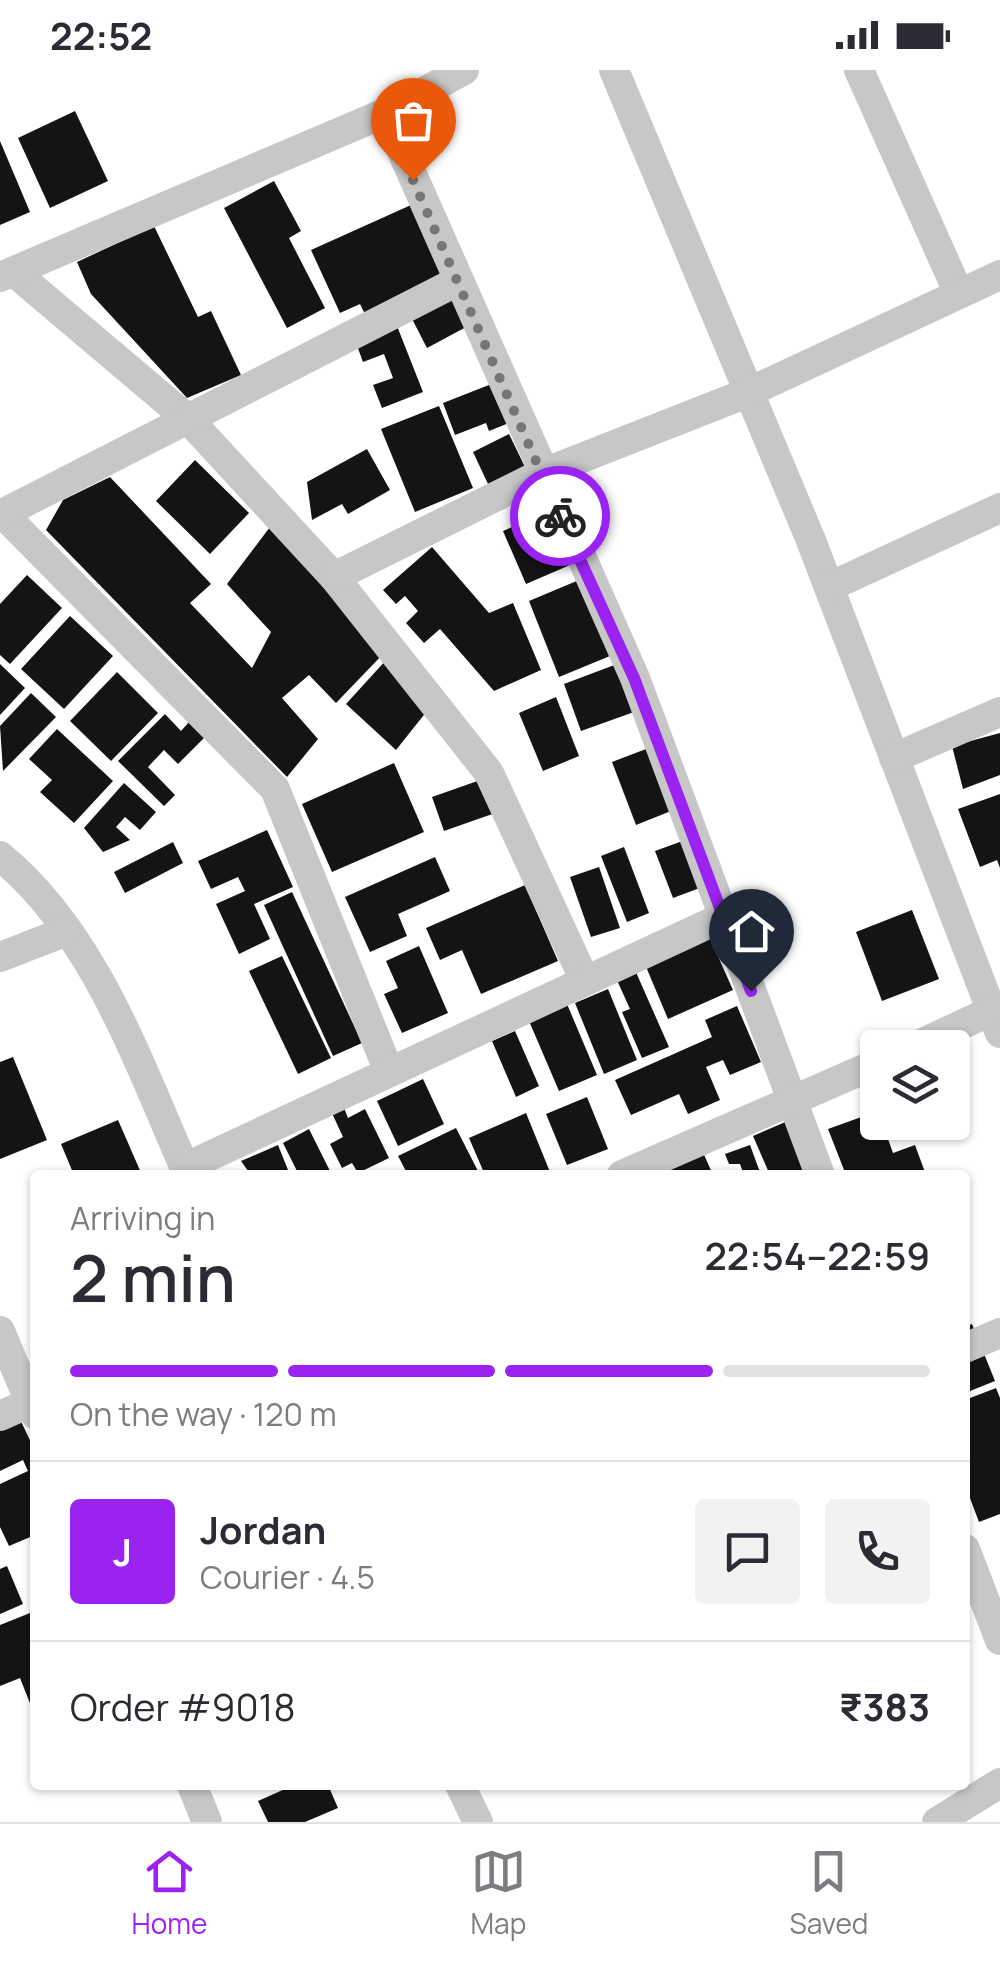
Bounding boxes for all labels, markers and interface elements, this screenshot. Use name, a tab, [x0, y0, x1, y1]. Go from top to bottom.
text: 22:52	[50, 9, 152, 61]
pin	[371, 78, 456, 181]
icon: bag	[386, 93, 441, 148]
courier	[510, 466, 610, 566]
icon: bike	[533, 489, 588, 544]
pin	[709, 889, 794, 992]
icon: home	[724, 904, 779, 959]
map controls	[860, 1030, 970, 1140]
button: layers	[860, 1030, 970, 1140]
text: Arriving in	[70, 1196, 215, 1240]
text: 22:54–22:59	[704, 1229, 930, 1281]
text: 2 min	[70, 1233, 236, 1322]
text: On the way · 120 m	[70, 1392, 337, 1436]
button: chat	[695, 1499, 800, 1604]
button: phone	[825, 1499, 930, 1604]
text: Jordan	[200, 1503, 326, 1555]
text: J	[113, 1525, 132, 1577]
text: Courier · 4.5	[200, 1555, 375, 1599]
text: Order #9018	[70, 1680, 295, 1732]
text: ₹383	[839, 1680, 930, 1732]
tab: Home	[132, 1844, 207, 1942]
tab: Map	[471, 1844, 526, 1942]
tab: Saved	[789, 1844, 868, 1942]

